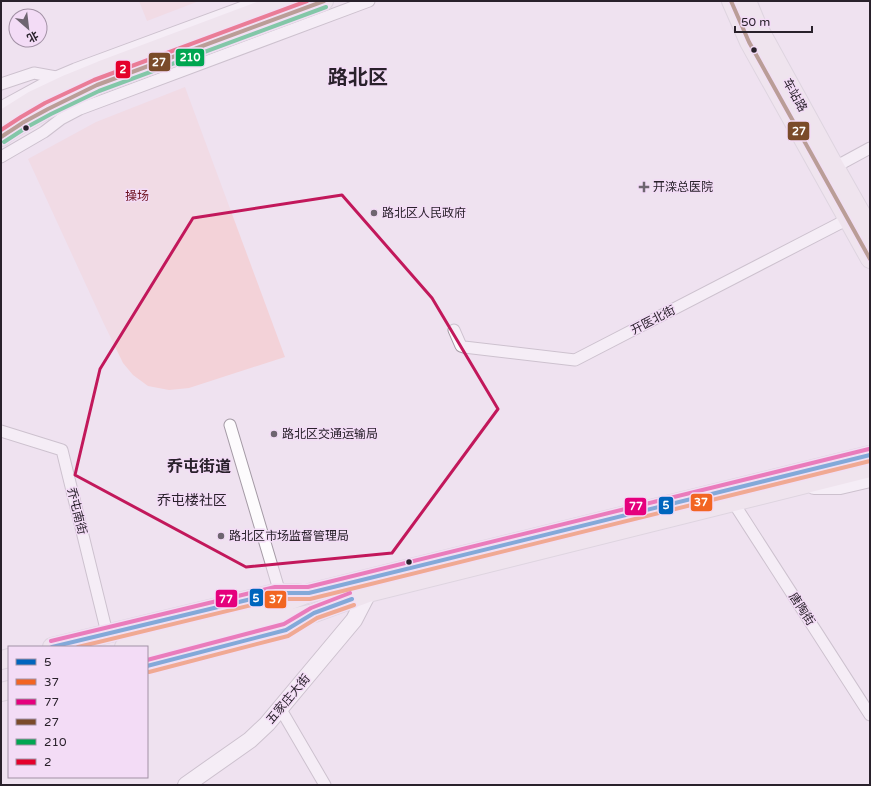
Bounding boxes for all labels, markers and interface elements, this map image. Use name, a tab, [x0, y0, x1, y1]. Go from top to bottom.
north arrow	[8, 8, 48, 48]
scale bar	[735, 8, 812, 34]
text: 50 m	[741, 15, 770, 29]
text: 北	[25, 28, 40, 45]
unlabelled marker	[749, 45, 759, 55]
line badge: 210	[175, 48, 205, 67]
text: 210	[180, 51, 200, 64]
line badge: 27	[148, 52, 171, 72]
text: 27	[152, 56, 166, 69]
line badge: 2	[115, 60, 131, 79]
text: 2	[120, 63, 127, 76]
district label: 路北区	[328, 66, 388, 90]
street label: 车站路	[780, 76, 810, 114]
line badge: 27	[787, 121, 810, 141]
unlabelled marker	[21, 123, 31, 133]
text: 27	[792, 125, 806, 138]
place label: 开滦总医院	[653, 180, 713, 194]
marker: 开滦总医院	[638, 181, 650, 193]
park label: 操场	[125, 189, 149, 203]
place label: 路北区人民政府	[382, 206, 466, 220]
marker: 路北区人民政府	[369, 208, 379, 218]
street label: 开医北街	[628, 303, 678, 337]
place label: 路北区交通运输局	[282, 427, 378, 441]
marker: 路北区交通运输局	[269, 429, 279, 439]
district label: 乔屯街道	[167, 457, 231, 477]
street label: 乔屯南街	[64, 486, 90, 536]
district label: 乔屯楼社区	[157, 492, 227, 509]
line badge: 37	[690, 493, 713, 512]
line badge: 5	[658, 496, 674, 515]
text: 37	[694, 496, 708, 509]
line badge: 77	[624, 497, 647, 516]
text: 5	[663, 499, 670, 512]
text: 77	[629, 500, 643, 513]
place label: 路北区市场监督管理局	[229, 529, 349, 543]
marker: 路北区市场监督管理局	[216, 531, 226, 541]
unlabelled marker	[404, 557, 414, 567]
line badge: 5	[249, 588, 264, 607]
line badge: 77	[215, 589, 238, 608]
line badge: 37	[264, 590, 287, 609]
street label: 唐陶街	[786, 590, 818, 628]
text: 5	[253, 592, 260, 605]
text: 77	[219, 593, 233, 606]
text: 37	[269, 593, 283, 606]
legend	[8, 646, 148, 778]
text: 5	[44, 655, 52, 669]
street label: 五家庄大街	[263, 672, 313, 726]
text: 37	[44, 675, 59, 689]
text: 77	[44, 695, 59, 709]
text: 27	[44, 715, 59, 729]
text: 210	[44, 735, 67, 749]
text: 2	[44, 755, 52, 769]

